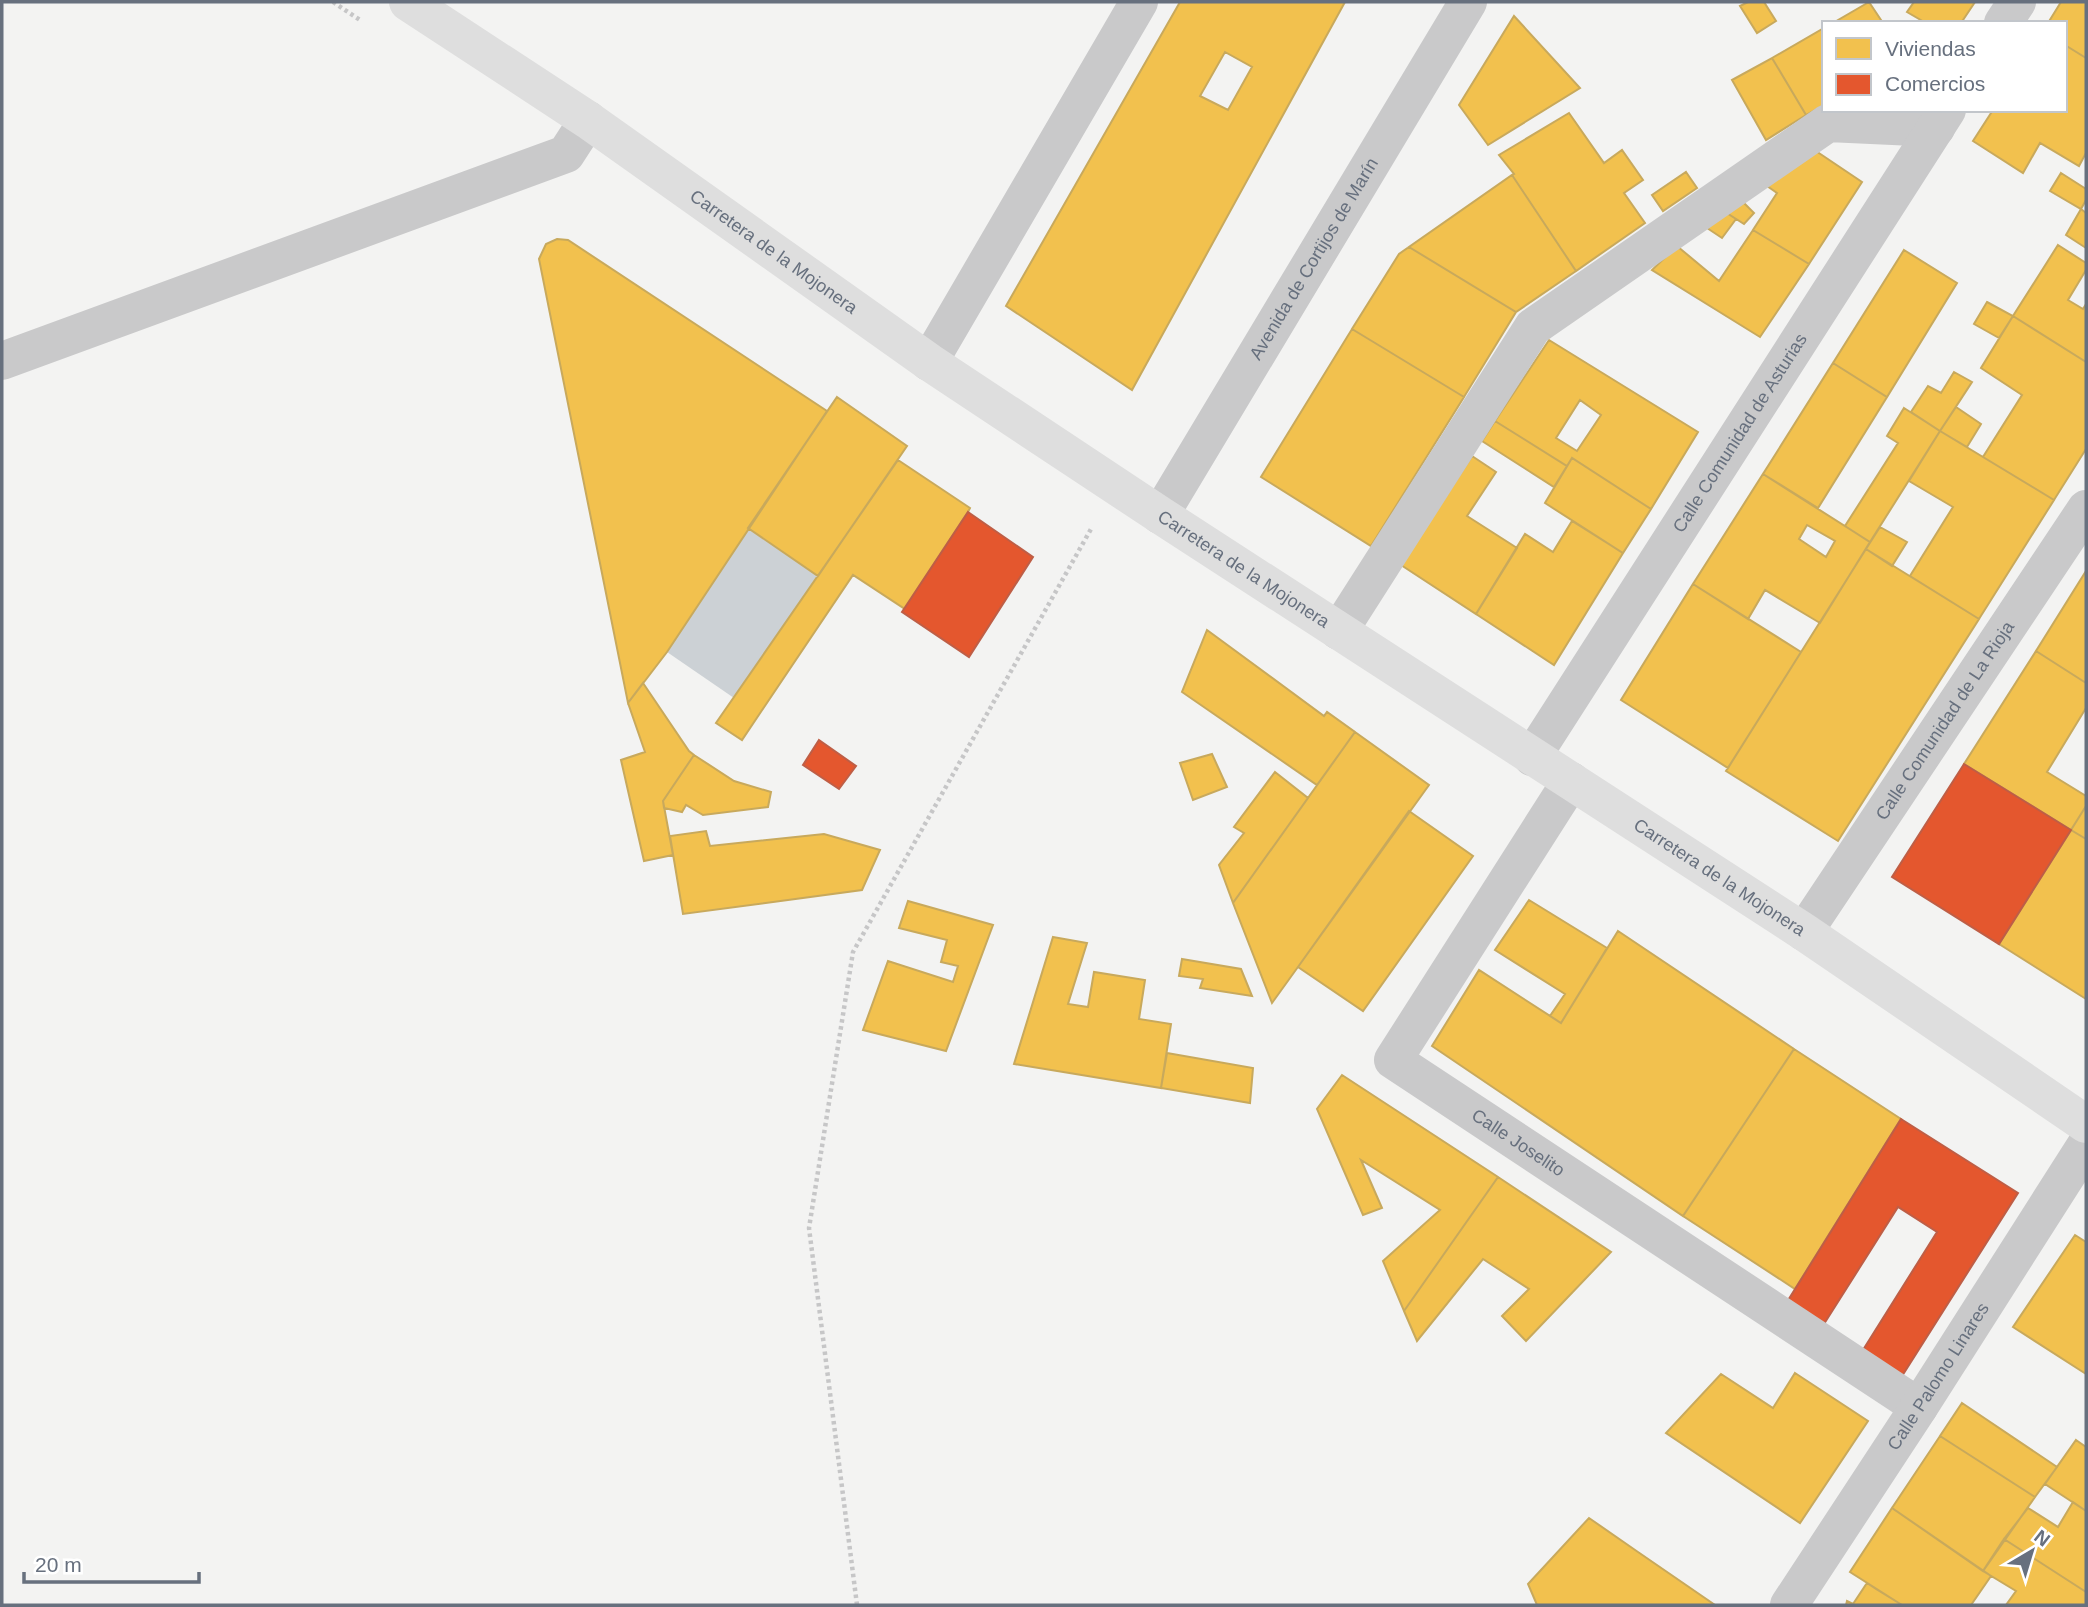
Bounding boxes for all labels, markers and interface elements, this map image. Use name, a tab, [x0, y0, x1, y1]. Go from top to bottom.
legend	[1822, 21, 2067, 112]
text: Viviendas	[1885, 37, 1976, 60]
text: Comercios	[1885, 72, 1985, 95]
street label: Avenida de Cortijos de Marín	[1246, 154, 1382, 363]
street label: Carretera de la Mojonera	[686, 186, 862, 318]
street label: Calle Comunidad de Asturias	[1669, 330, 1811, 536]
street label: Carretera de la Mojonera	[1154, 506, 1334, 632]
street label: Calle Comunidad de La Rioja	[1872, 617, 2019, 824]
street label: Carretera de la Mojonera	[1630, 814, 1810, 941]
street label: Calle Joselito	[1468, 1105, 1568, 1180]
street label: Calle Palomo Linares	[1883, 1299, 1993, 1454]
north arrow	[1997, 1516, 2067, 1586]
text: N	[2030, 1525, 2054, 1550]
scale bar	[24, 1540, 200, 1584]
text: 20 m	[35, 1553, 82, 1576]

